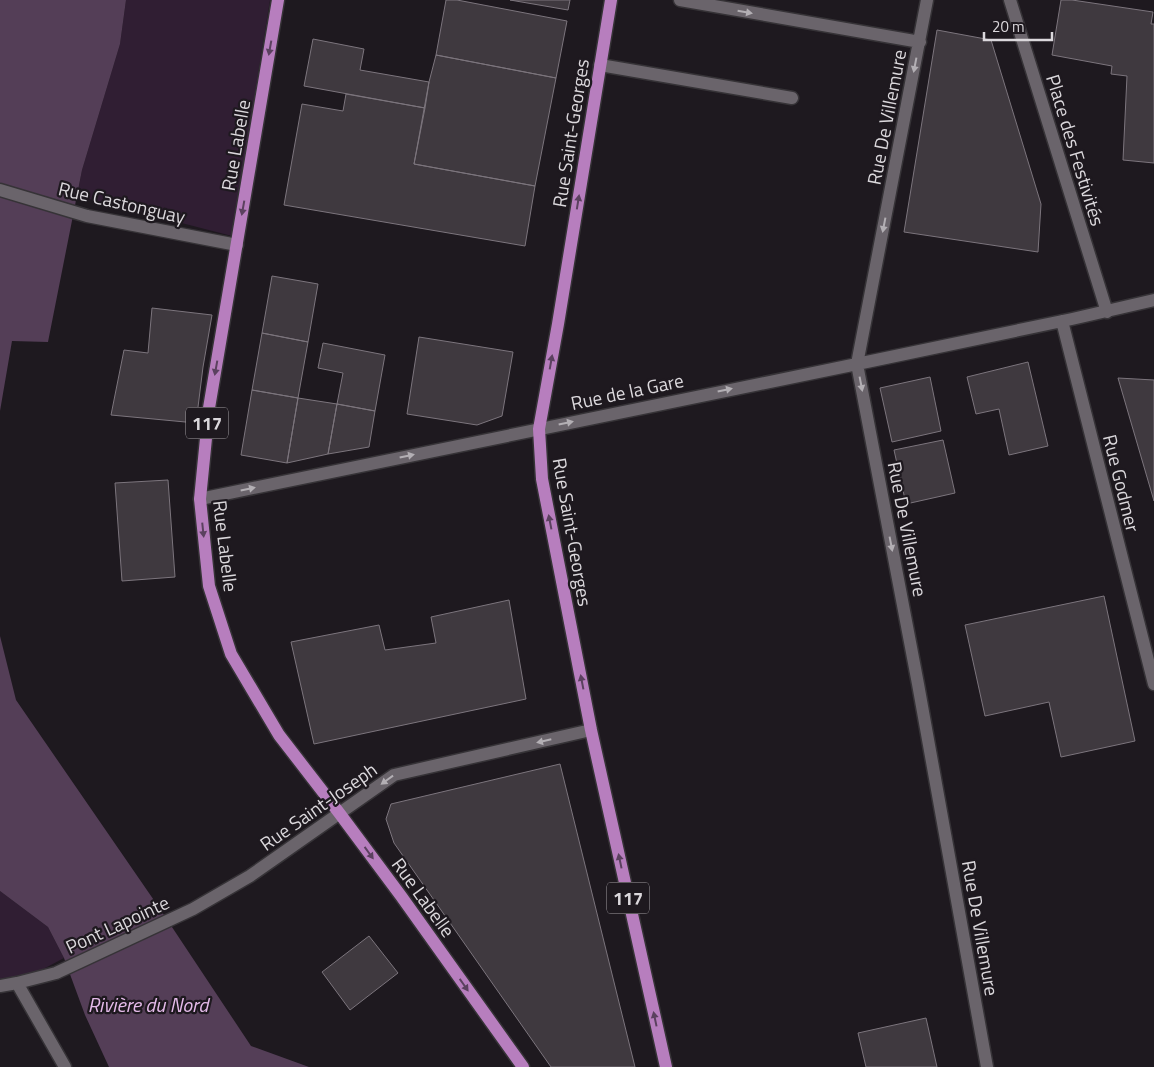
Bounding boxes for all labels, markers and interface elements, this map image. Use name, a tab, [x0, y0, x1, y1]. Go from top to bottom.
one-way arrow	[738, 8, 754, 16]
scale bar	[984, 10, 1052, 42]
text: 20 m	[992, 15, 1025, 38]
one-way arrow	[266, 40, 274, 56]
street label: Rue De Villemure	[859, 47, 913, 187]
street label: Rue Saint-Georges	[544, 56, 596, 209]
one-way arrow	[911, 58, 919, 74]
street label: Place des Festivités	[1039, 71, 1113, 230]
street label: Rue Labelle	[213, 97, 257, 193]
street label: Rue Castonguay	[56, 173, 188, 231]
one-way arrow	[574, 193, 582, 209]
one-way arrow	[239, 201, 247, 217]
one-way arrow	[880, 217, 888, 232]
one-way arrow	[547, 354, 555, 370]
one-way arrow	[211, 361, 219, 377]
street label: Rue de la Gare	[568, 365, 686, 417]
one-way arrow	[857, 376, 865, 392]
one-way arrow	[718, 386, 733, 394]
road number: 117	[186, 408, 228, 438]
one-way arrow	[559, 419, 574, 427]
street label: Rue Godmer	[1096, 431, 1148, 535]
one-way arrow	[400, 452, 415, 460]
street label: Rue Saint-Georges	[546, 456, 600, 609]
street label: Rue De Villemure	[881, 459, 935, 599]
one-way arrow	[241, 485, 256, 493]
street label: Rue Labelle	[206, 499, 246, 593]
one-way arrow	[546, 514, 554, 530]
one-way arrow	[199, 522, 207, 538]
one-way arrow	[888, 536, 896, 552]
one-way arrow	[577, 673, 585, 689]
one-way arrow	[536, 737, 551, 745]
street label: Rue Saint-Joseph	[253, 755, 383, 857]
one-way arrow	[380, 775, 394, 785]
one-way arrow	[364, 846, 374, 860]
street label: Rue Labelle	[385, 851, 463, 943]
one-way arrow	[616, 853, 624, 868]
street label: Rue De Villemure	[955, 858, 1007, 998]
road number: 117	[607, 882, 649, 914]
street label: Pont Lapointe	[60, 887, 174, 961]
one-way arrow	[459, 978, 469, 992]
water label: Rivière du Nord	[88, 989, 210, 1020]
one-way arrow	[651, 1012, 659, 1027]

